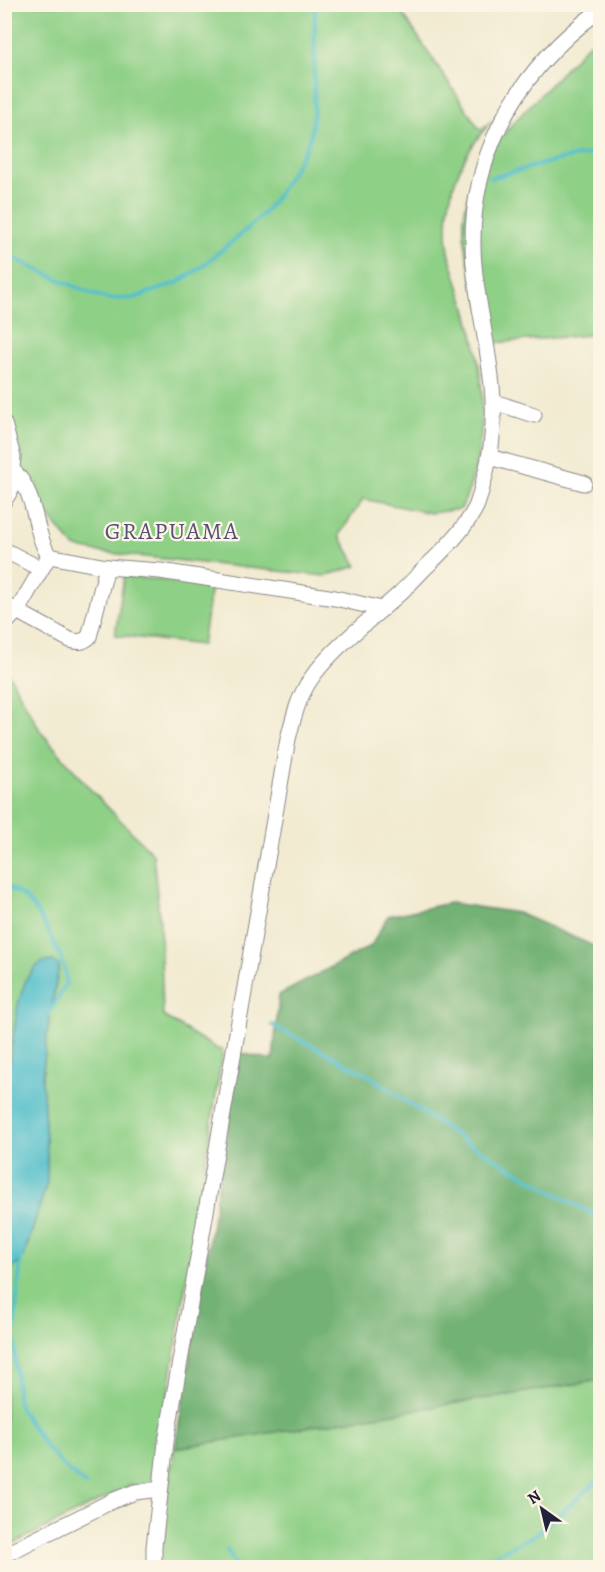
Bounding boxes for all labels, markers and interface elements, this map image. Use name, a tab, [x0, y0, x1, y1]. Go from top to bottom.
district label: GRAPUAMA	[105, 515, 239, 547]
north arrow	[512, 1479, 572, 1539]
text: N	[523, 1485, 545, 1510]

